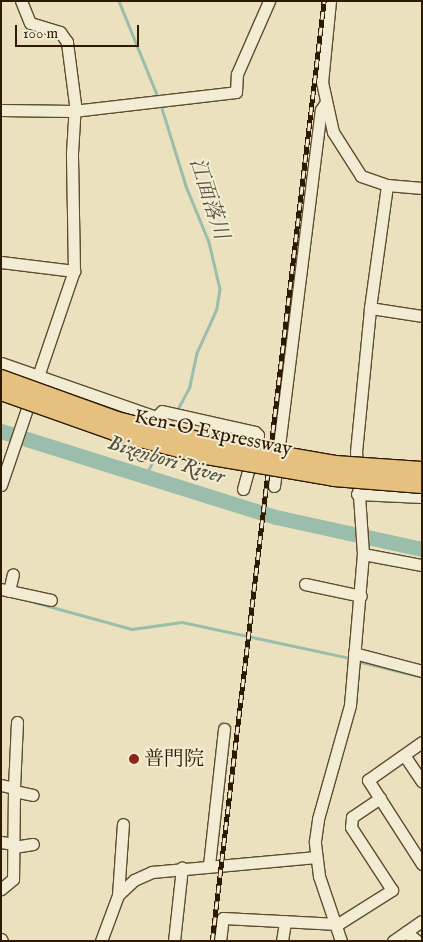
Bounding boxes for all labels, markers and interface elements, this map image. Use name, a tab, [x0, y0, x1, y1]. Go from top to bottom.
scale bar	[18, 15, 141, 47]
text: 100 m	[23, 24, 58, 43]
water label: 江面落川	[183, 155, 233, 243]
street label: Ken-O Expressway	[132, 405, 294, 461]
water label: Bizenbori River	[104, 431, 228, 491]
place label: 普門院	[144, 747, 204, 771]
marker: 普門院	[128, 753, 140, 765]

